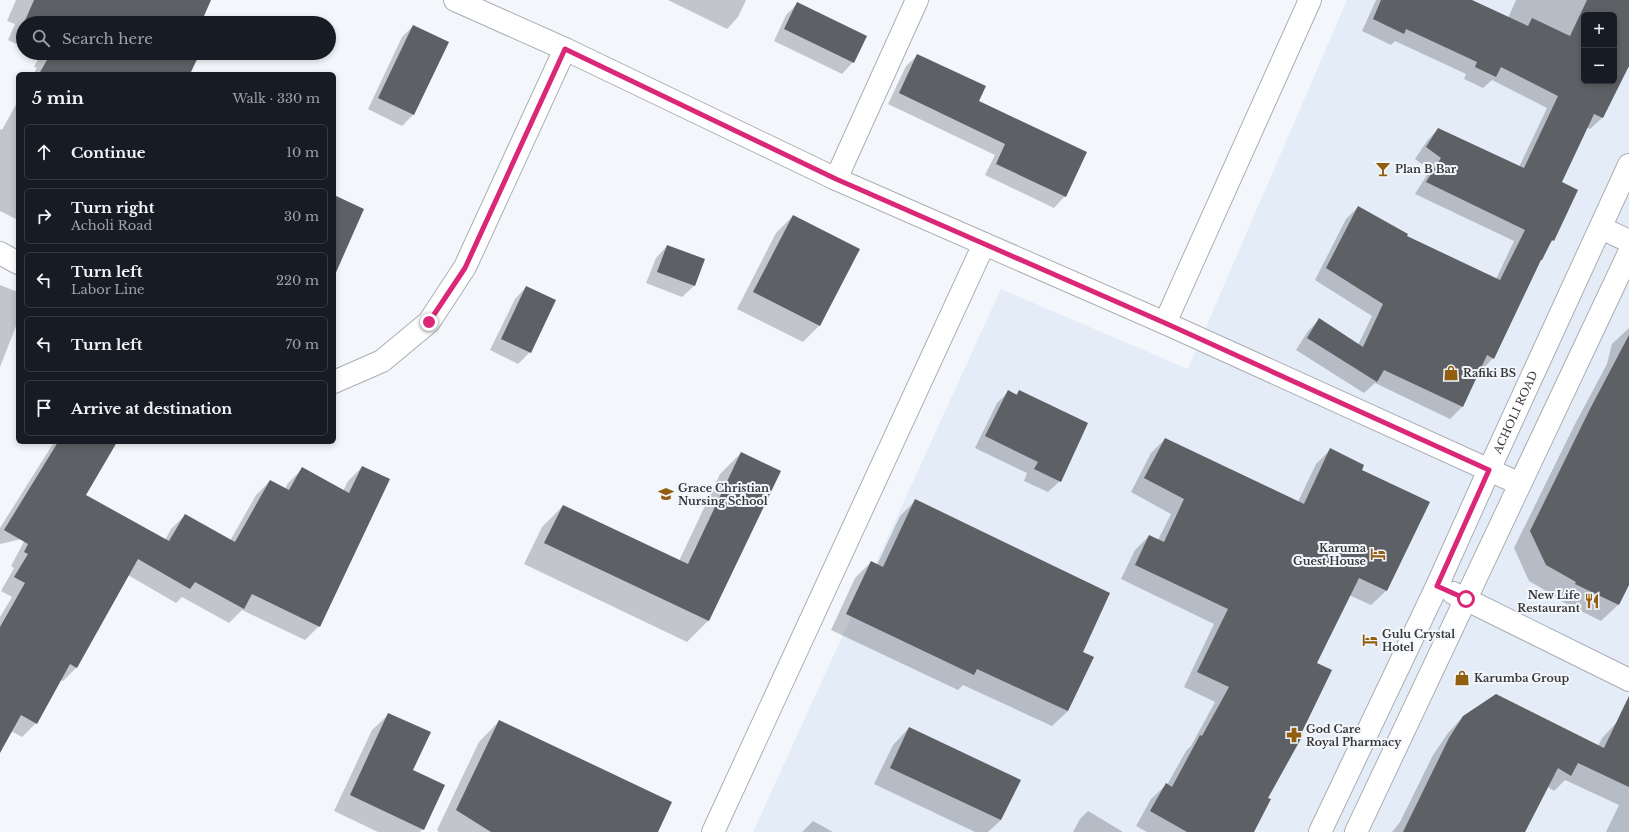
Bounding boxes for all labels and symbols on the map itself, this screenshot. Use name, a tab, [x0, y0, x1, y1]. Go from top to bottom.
bar icon: Plan B Bar	[1374, 160, 1392, 178]
place label: Plan B Bar	[1395, 162, 1457, 176]
route end	[420, 313, 438, 331]
shop icon: Rafiki BS	[1442, 364, 1460, 382]
place label: Rafiki BS	[1463, 366, 1516, 380]
street label: ACHOLI ROAD	[1490, 368, 1541, 457]
place label: Grace Christian Nursing School	[678, 481, 769, 508]
school or university icon: Grace Christian Nursing School	[657, 485, 675, 503]
place label: Karuma Guest House	[1293, 541, 1367, 568]
hotel icon: Karuma Guest House	[1369, 545, 1387, 563]
place label: New Life Restaurant	[1517, 588, 1581, 615]
route start	[1457, 590, 1475, 608]
restaurant icon: New Life Restaurant	[1583, 592, 1601, 610]
place label: Gulu Crystal Hotel	[1382, 627, 1455, 654]
hotel icon: Gulu Crystal Hotel	[1361, 631, 1379, 649]
shop icon: Karumba Group	[1453, 669, 1471, 687]
place label: Karumba Group	[1474, 671, 1570, 685]
place label: God Care Royal Pharmacy	[1306, 722, 1402, 749]
pharmacy icon: God Care Royal Pharmacy	[1285, 726, 1303, 744]

